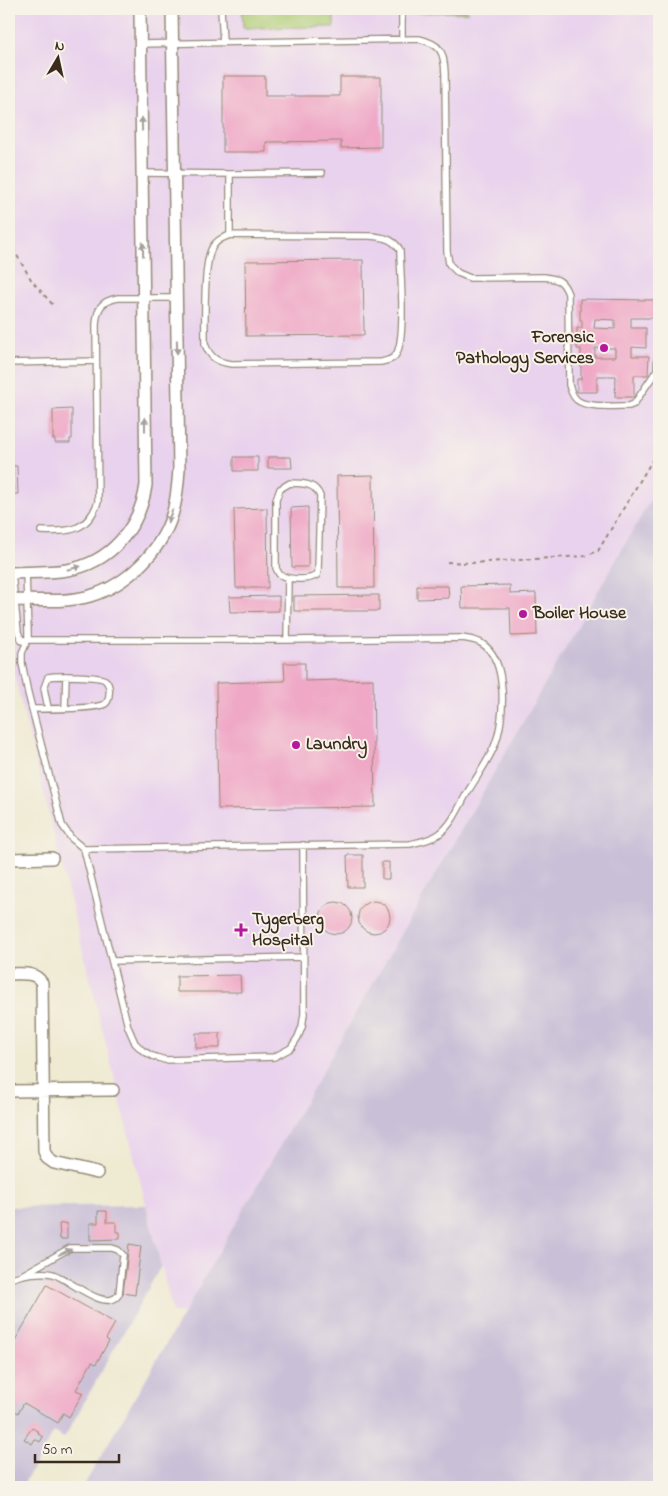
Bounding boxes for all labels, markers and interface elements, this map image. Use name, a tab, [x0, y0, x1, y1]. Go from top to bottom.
north arrow	[32, 32, 82, 82]
text: N	[53, 36, 66, 58]
one-way arrow	[137, 116, 145, 132]
one-way arrow	[139, 241, 147, 257]
place label: Forensic Pathology Services	[456, 325, 595, 373]
one-way arrow	[173, 339, 181, 355]
marker: Forensic Pathology Services	[598, 342, 610, 354]
one-way arrow	[141, 415, 149, 431]
one-way arrow	[166, 509, 173, 524]
one-way arrow	[67, 564, 82, 572]
place label: Boiler House	[532, 601, 627, 627]
marker: Boiler House	[517, 608, 529, 620]
place label: Laundry	[306, 732, 367, 759]
marker: Laundry	[290, 739, 302, 751]
place label: Tygerberg Hospital	[252, 907, 324, 954]
marker: Tygerberg Hospital	[234, 923, 248, 937]
one-way arrow	[58, 1247, 72, 1255]
scale bar	[35, 1431, 119, 1463]
text: 50 m	[42, 1439, 73, 1461]

